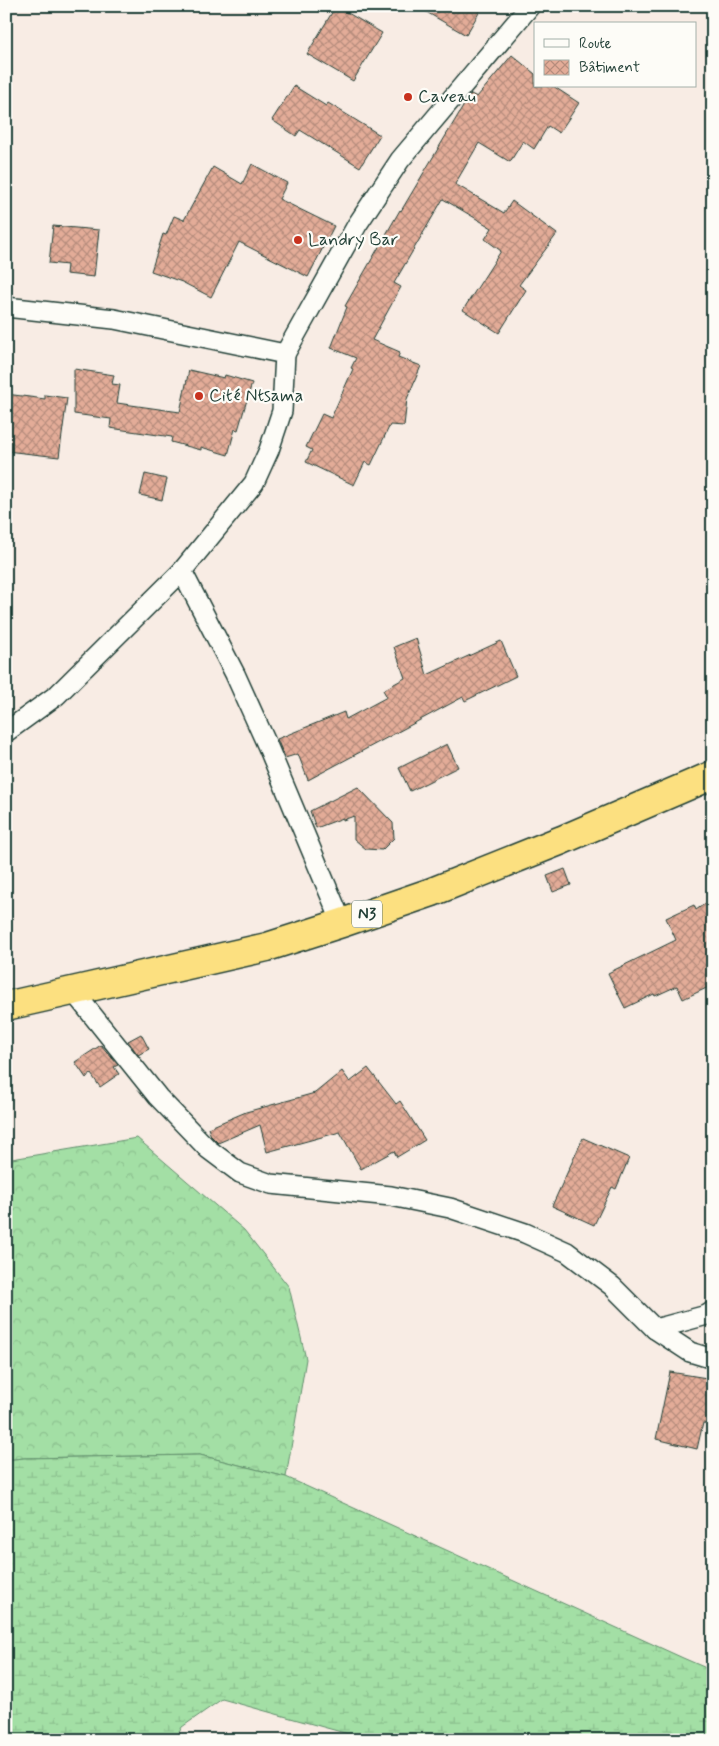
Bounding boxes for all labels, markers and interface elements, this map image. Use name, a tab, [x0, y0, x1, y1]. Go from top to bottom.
legend	[534, 22, 696, 88]
text: Route	[579, 34, 612, 54]
text: Bâtiment	[579, 58, 640, 78]
place label: Caveau	[418, 85, 476, 109]
marker: Caveau	[402, 91, 414, 103]
place label: Landry Bar	[308, 228, 399, 252]
marker: Landry Bar	[292, 234, 304, 246]
place label: Cité Ntsama	[209, 384, 303, 408]
marker: Cité Ntsama	[193, 390, 205, 402]
road number: N3	[352, 901, 382, 928]

